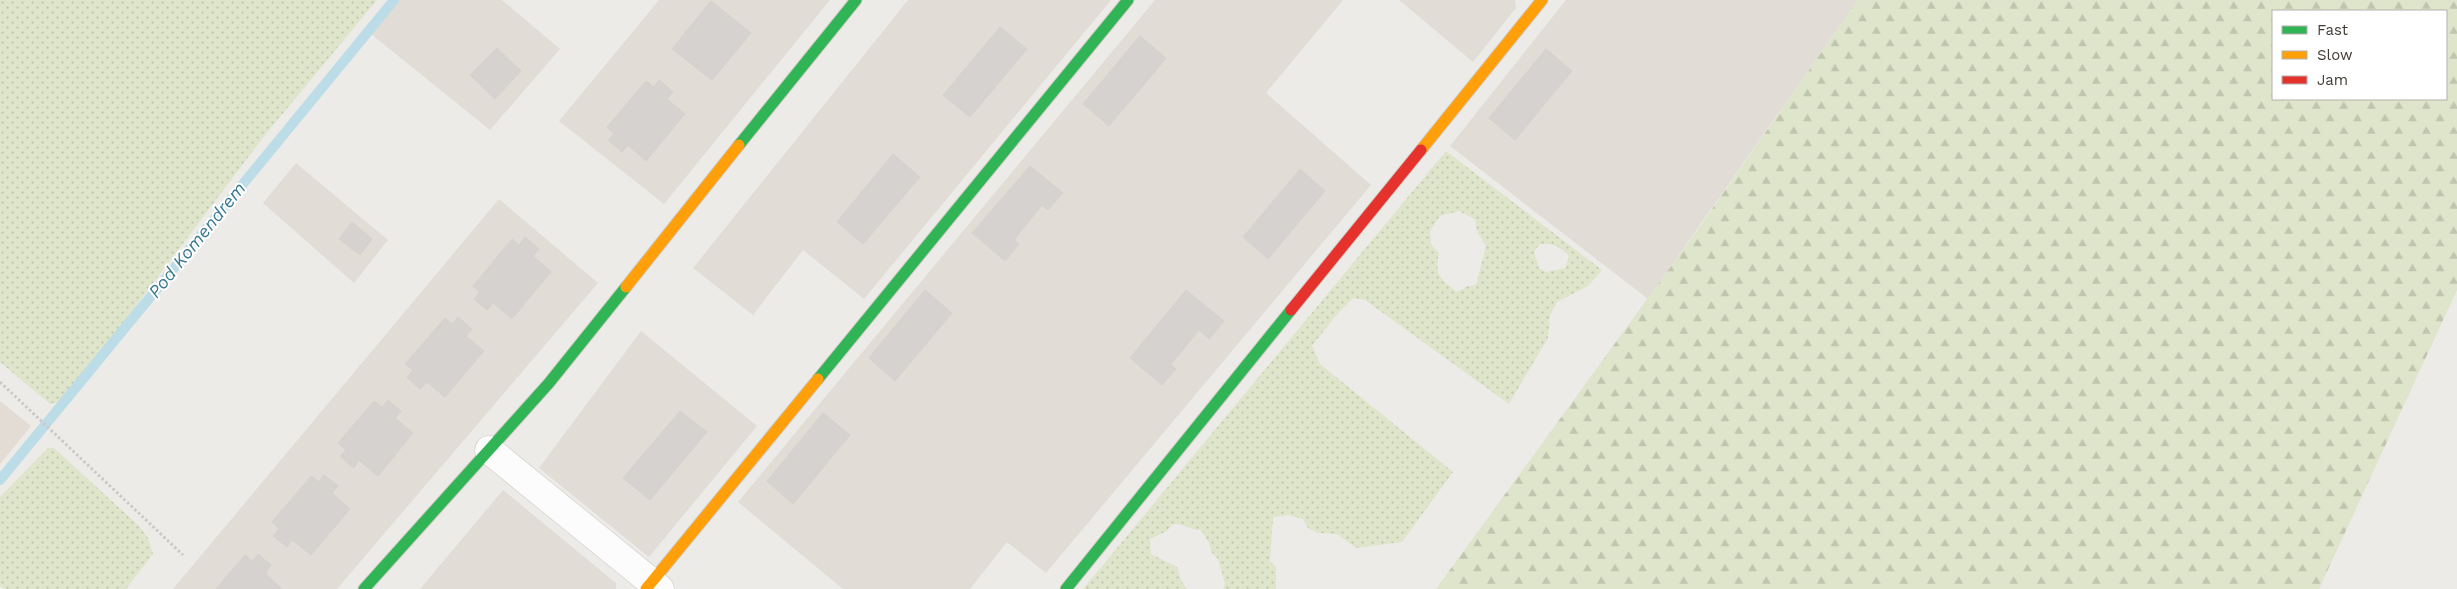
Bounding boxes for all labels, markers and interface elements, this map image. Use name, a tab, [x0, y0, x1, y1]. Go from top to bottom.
legend	[2272, 10, 2447, 100]
text: Fast	[2317, 21, 2349, 39]
text: Slow	[2317, 46, 2353, 64]
text: Jam	[2317, 71, 2348, 89]
water label: Pod Komendrem	[144, 178, 250, 302]

